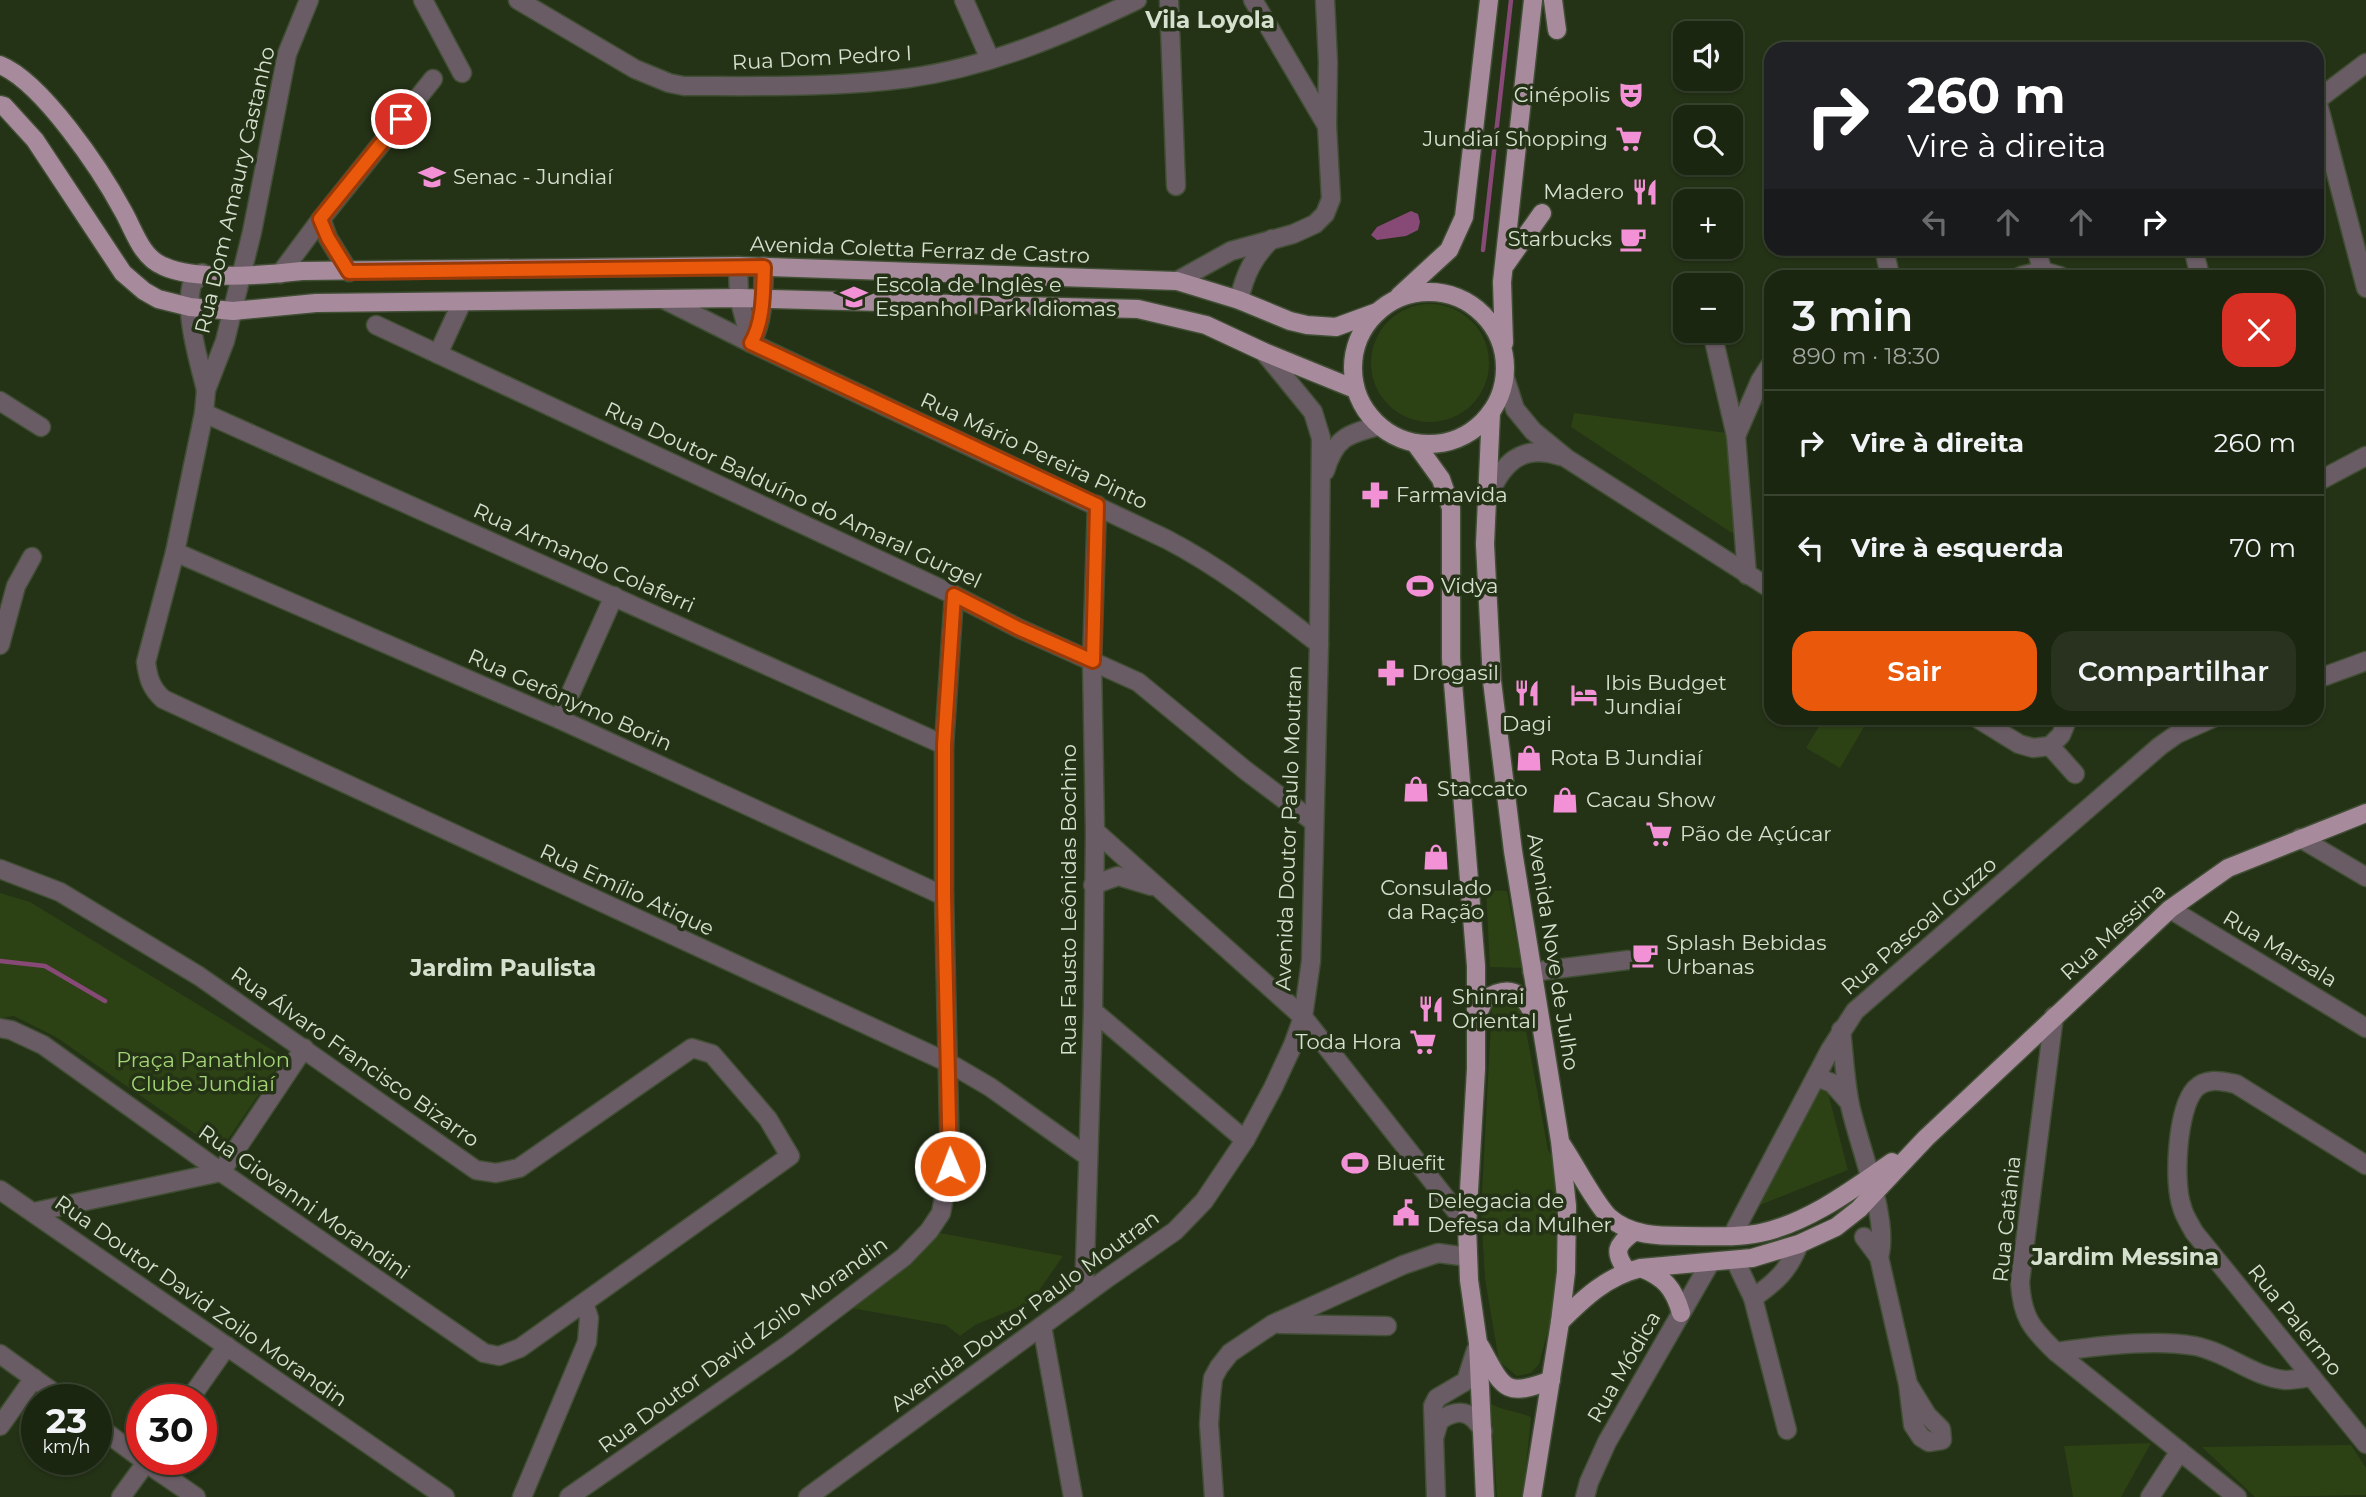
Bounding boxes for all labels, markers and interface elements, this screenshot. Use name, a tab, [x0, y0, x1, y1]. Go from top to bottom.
district label: Vila Loyola	[1144, 6, 1275, 34]
map controls	[1673, 21, 1743, 343]
button: sound	[1673, 21, 1743, 91]
street label: Rua Dom Pedro I	[731, 40, 913, 75]
street label: Rua Dom Amaury Castanho	[189, 44, 280, 336]
text: 260 m	[1907, 66, 2066, 125]
icon: right	[1792, 70, 1883, 161]
theatre icon: Cinépolis	[1616, 80, 1646, 110]
place label: Cinépolis	[1514, 82, 1610, 107]
pin	[371, 89, 431, 149]
icon: arrive	[382, 100, 420, 138]
button: search	[1673, 105, 1743, 175]
supermarket icon: Jundiaí Shopping	[1614, 124, 1644, 154]
place label: Jundiaí Shopping	[1422, 126, 1608, 151]
text: Vire à direita	[1907, 126, 2106, 165]
school or university icon: Senac - Jundiaí	[417, 162, 447, 192]
place label: Senac - Jundiaí	[453, 164, 614, 189]
restaurant icon: Madero	[1630, 177, 1660, 207]
place label: Madero	[1543, 179, 1624, 204]
button: +	[1673, 189, 1743, 259]
icon: left	[1916, 203, 1954, 241]
icon: ahead	[1989, 203, 2027, 241]
icon: ahead	[2062, 203, 2100, 241]
icon: right	[2135, 203, 2173, 241]
cafe icon: Starbucks	[1618, 224, 1648, 254]
place label: Starbucks	[1508, 226, 1612, 251]
street label: Avenida Coletta Ferraz de Castro	[750, 231, 1090, 268]
place label: Escola de Inglês e Espanhol Park Idiomas	[875, 272, 1116, 321]
button: −	[1673, 273, 1743, 343]
school or university icon: Escola de Inglês e Espanhol Park Idiomas	[839, 282, 869, 312]
text: 3 min	[1792, 290, 1913, 342]
button: close	[2222, 293, 2296, 367]
text: 890 m · 18:30	[1792, 342, 1940, 370]
street label: Rua Mário Pereira Pinto	[917, 387, 1152, 514]
street label: Rua Doutor Balduíno do Amaral Gurgel	[601, 396, 986, 593]
icon: right	[1792, 424, 1830, 462]
text: Vire à direita	[1851, 427, 2024, 459]
text: 260 m	[2214, 427, 2296, 459]
pharmacy icon: Farmavida	[1360, 480, 1390, 510]
place label: Farmavida	[1396, 482, 1508, 507]
street label: Rua Armando Colaferri	[470, 497, 699, 618]
icon: left	[1792, 529, 1830, 567]
text: Vire à esquerda	[1851, 532, 2064, 564]
text: 70 m	[2230, 532, 2296, 564]
sports icon: Vidya	[1405, 571, 1435, 601]
place label: Vidya	[1441, 573, 1498, 598]
button: Sair	[1792, 631, 2037, 711]
button: Compartilhar	[2051, 631, 2296, 711]
street label: Rua Gerônymo Borin	[464, 643, 676, 756]
pharmacy icon: Drogasil	[1376, 658, 1406, 688]
place label: Drogasil	[1412, 660, 1499, 685]
street label: Avenida Doutor Paulo Moutran	[1270, 665, 1307, 991]
place label: Ibis Budget Jundiaí	[1604, 670, 1727, 719]
restaurant icon: Dagi	[1512, 678, 1542, 708]
hotel icon: Ibis Budget Jundiaí	[1569, 680, 1599, 710]
place label: Dagi	[1502, 711, 1552, 736]
shop icon: Rota B Jundiaí	[1514, 743, 1544, 773]
street label: Rua Fausto Leônidas Bochino	[1056, 744, 1081, 1056]
place label: Rota B Jundiaí	[1550, 745, 1704, 770]
shop icon: Staccato	[1401, 774, 1431, 804]
place label: Staccato	[1437, 776, 1528, 801]
shop icon: Cacau Show	[1550, 785, 1580, 815]
place label: Cacau Show	[1586, 787, 1716, 812]
supermarket icon: Pão de Açúcar	[1644, 819, 1674, 849]
place label: Pão de Açúcar	[1680, 821, 1832, 846]
street label: Avenida Nove de Julho	[1522, 832, 1585, 1072]
street label: Rua Emílio Atique	[536, 838, 718, 941]
shop icon: Consulado da Ração	[1421, 842, 1451, 872]
street label: Rua Pascoal Guzzo	[1836, 851, 2001, 1000]
place label: Consulado da Ração	[1380, 875, 1492, 924]
street label: Rua Messina	[2055, 878, 2170, 985]
street label: Rua Marsala	[2219, 905, 2342, 992]
place label: Splash Bebidas Urbanas	[1666, 930, 1826, 979]
cafe icon: Splash Bebidas Urbanas	[1630, 940, 1660, 970]
district label: Jardim Paulista	[409, 954, 596, 982]
street label: Rua Álvaro Francisco Bizarro	[226, 961, 484, 1152]
place label: Shinrai Oriental	[1452, 984, 1537, 1033]
restaurant icon: Shinrai Oriental	[1416, 994, 1446, 1024]
supermarket icon: Toda Hora	[1408, 1027, 1438, 1057]
place label: Toda Hora	[1296, 1029, 1402, 1054]
park label: Praça Panathlon Clube Jundiaí	[116, 1047, 290, 1096]
street label: Rua Giovanni Morandini	[194, 1119, 415, 1284]
position arrow	[913, 1129, 987, 1203]
sports icon: Bluefit	[1340, 1148, 1370, 1178]
place label: Bluefit	[1376, 1150, 1446, 1175]
street label: Rua Catânia	[1987, 1154, 2026, 1283]
place label: Delegacia de Defesa da Mulher	[1427, 1188, 1612, 1237]
street label: Rua Doutor David Zoilo Morandin	[50, 1190, 352, 1412]
public building icon: Delegacia de Defesa da Mulher	[1391, 1198, 1421, 1228]
street label: Avenida Doutor Paulo Moutran	[886, 1205, 1164, 1416]
street label: Rua Doutor David Zoilo Morandin	[593, 1231, 892, 1458]
district label: Jardim Messina	[2030, 1243, 2219, 1271]
street label: Rua Palermo	[2243, 1259, 2348, 1381]
street label: Rua Módica	[1582, 1307, 1666, 1427]
speed limit sign: 30	[126, 1384, 217, 1475]
text: 23	[46, 1399, 87, 1442]
text: km/h	[42, 1436, 91, 1458]

